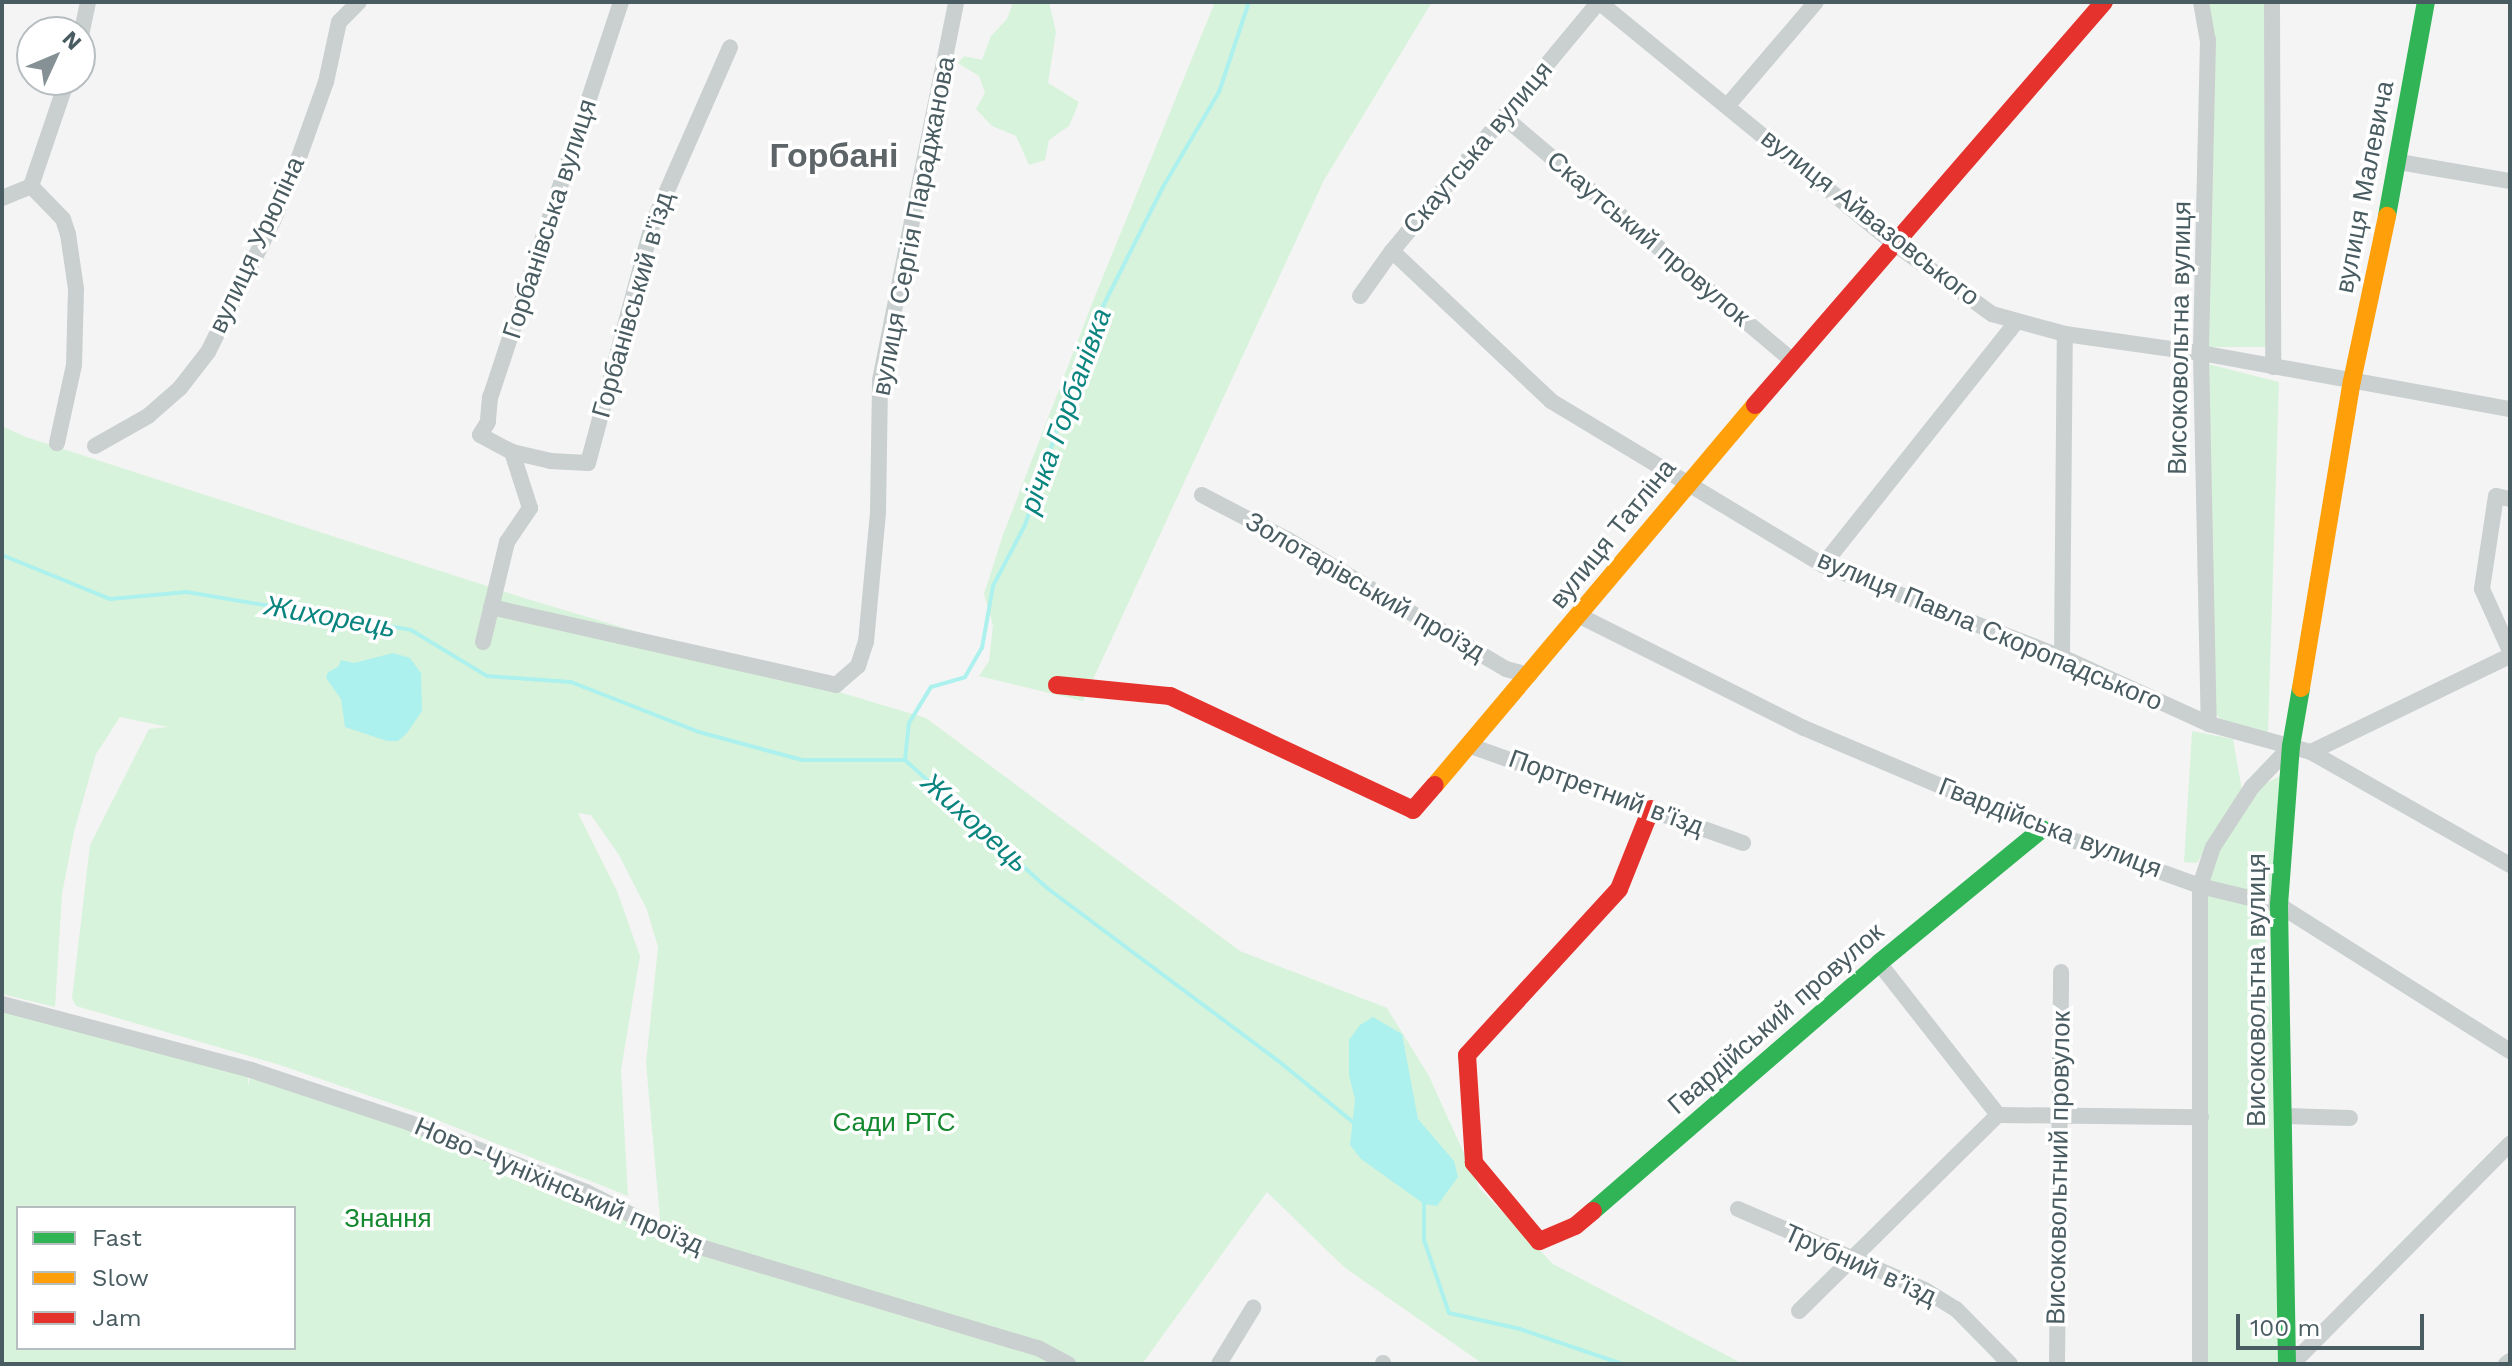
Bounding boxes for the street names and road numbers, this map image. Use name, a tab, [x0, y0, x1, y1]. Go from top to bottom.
street label: вулиця Сергія Параджанова	[866, 54, 962, 398]
street label: Скаутська вулиця	[1397, 55, 1559, 241]
street label: вулиця Малевича	[2329, 78, 2401, 296]
street label: Горбанівська вулиця	[497, 95, 603, 343]
street label: вулиця Айвазовського	[1755, 123, 1985, 313]
street label: Скаутський провулок	[1540, 145, 1756, 333]
street label: вулиця Урюпіна	[202, 152, 312, 338]
street label: Горбанівський в'їзд	[586, 189, 680, 421]
street label: Високовольтна вулиця	[2162, 201, 2198, 475]
street label: вулиця Татліна	[1543, 453, 1683, 615]
street label: Золотарівський проїзд	[1240, 506, 1490, 668]
street label: вулиця Павла Скоропадського	[1813, 544, 2167, 718]
street label: Портретний в'їзд	[1504, 743, 1708, 843]
street label: Гвардійська вулиця	[1934, 771, 2166, 885]
street label: Високовольтна вулиця	[2241, 853, 2273, 1127]
street label: Гвардійський провулок	[1662, 917, 1890, 1121]
street label: Високовольтний провулок	[2041, 1011, 2077, 1325]
street label: Ново-Чуніхінський проїзд	[410, 1111, 708, 1261]
street label: Трубний в’їзд	[1779, 1218, 1941, 1312]

